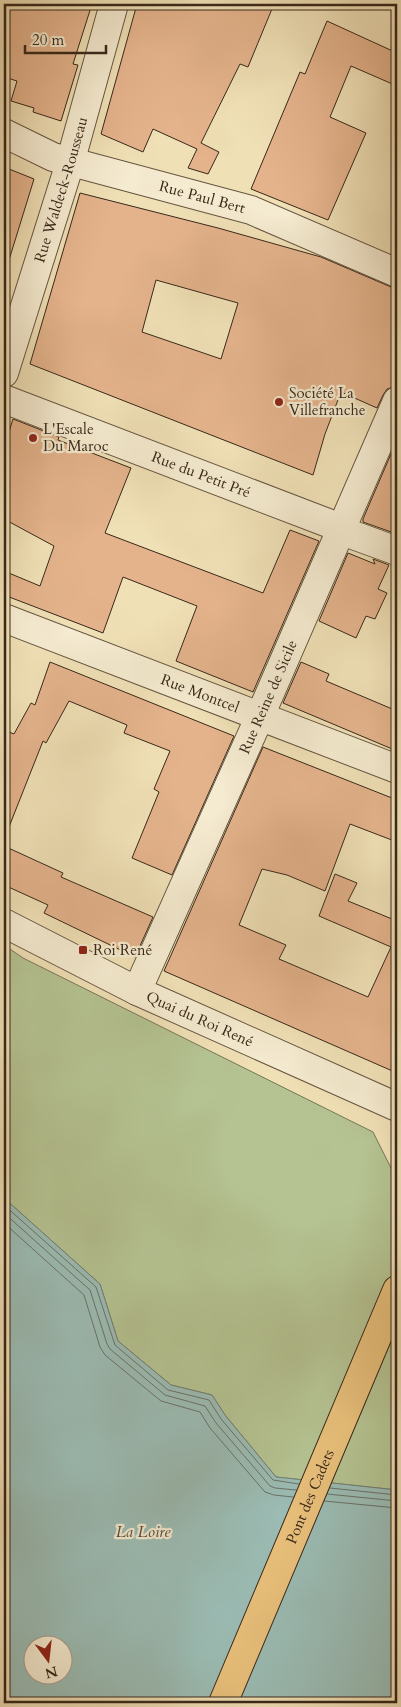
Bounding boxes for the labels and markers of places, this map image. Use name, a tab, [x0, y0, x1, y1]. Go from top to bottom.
place label: Société La Villefranche	[289, 383, 366, 420]
marker: Société La Villefranche	[273, 396, 285, 408]
place label: L'Escale Du Maroc	[43, 419, 109, 456]
marker: L'Escale Du Maroc	[27, 432, 39, 444]
place label: Roi René	[93, 940, 152, 960]
marker: Roi René	[77, 944, 89, 956]

